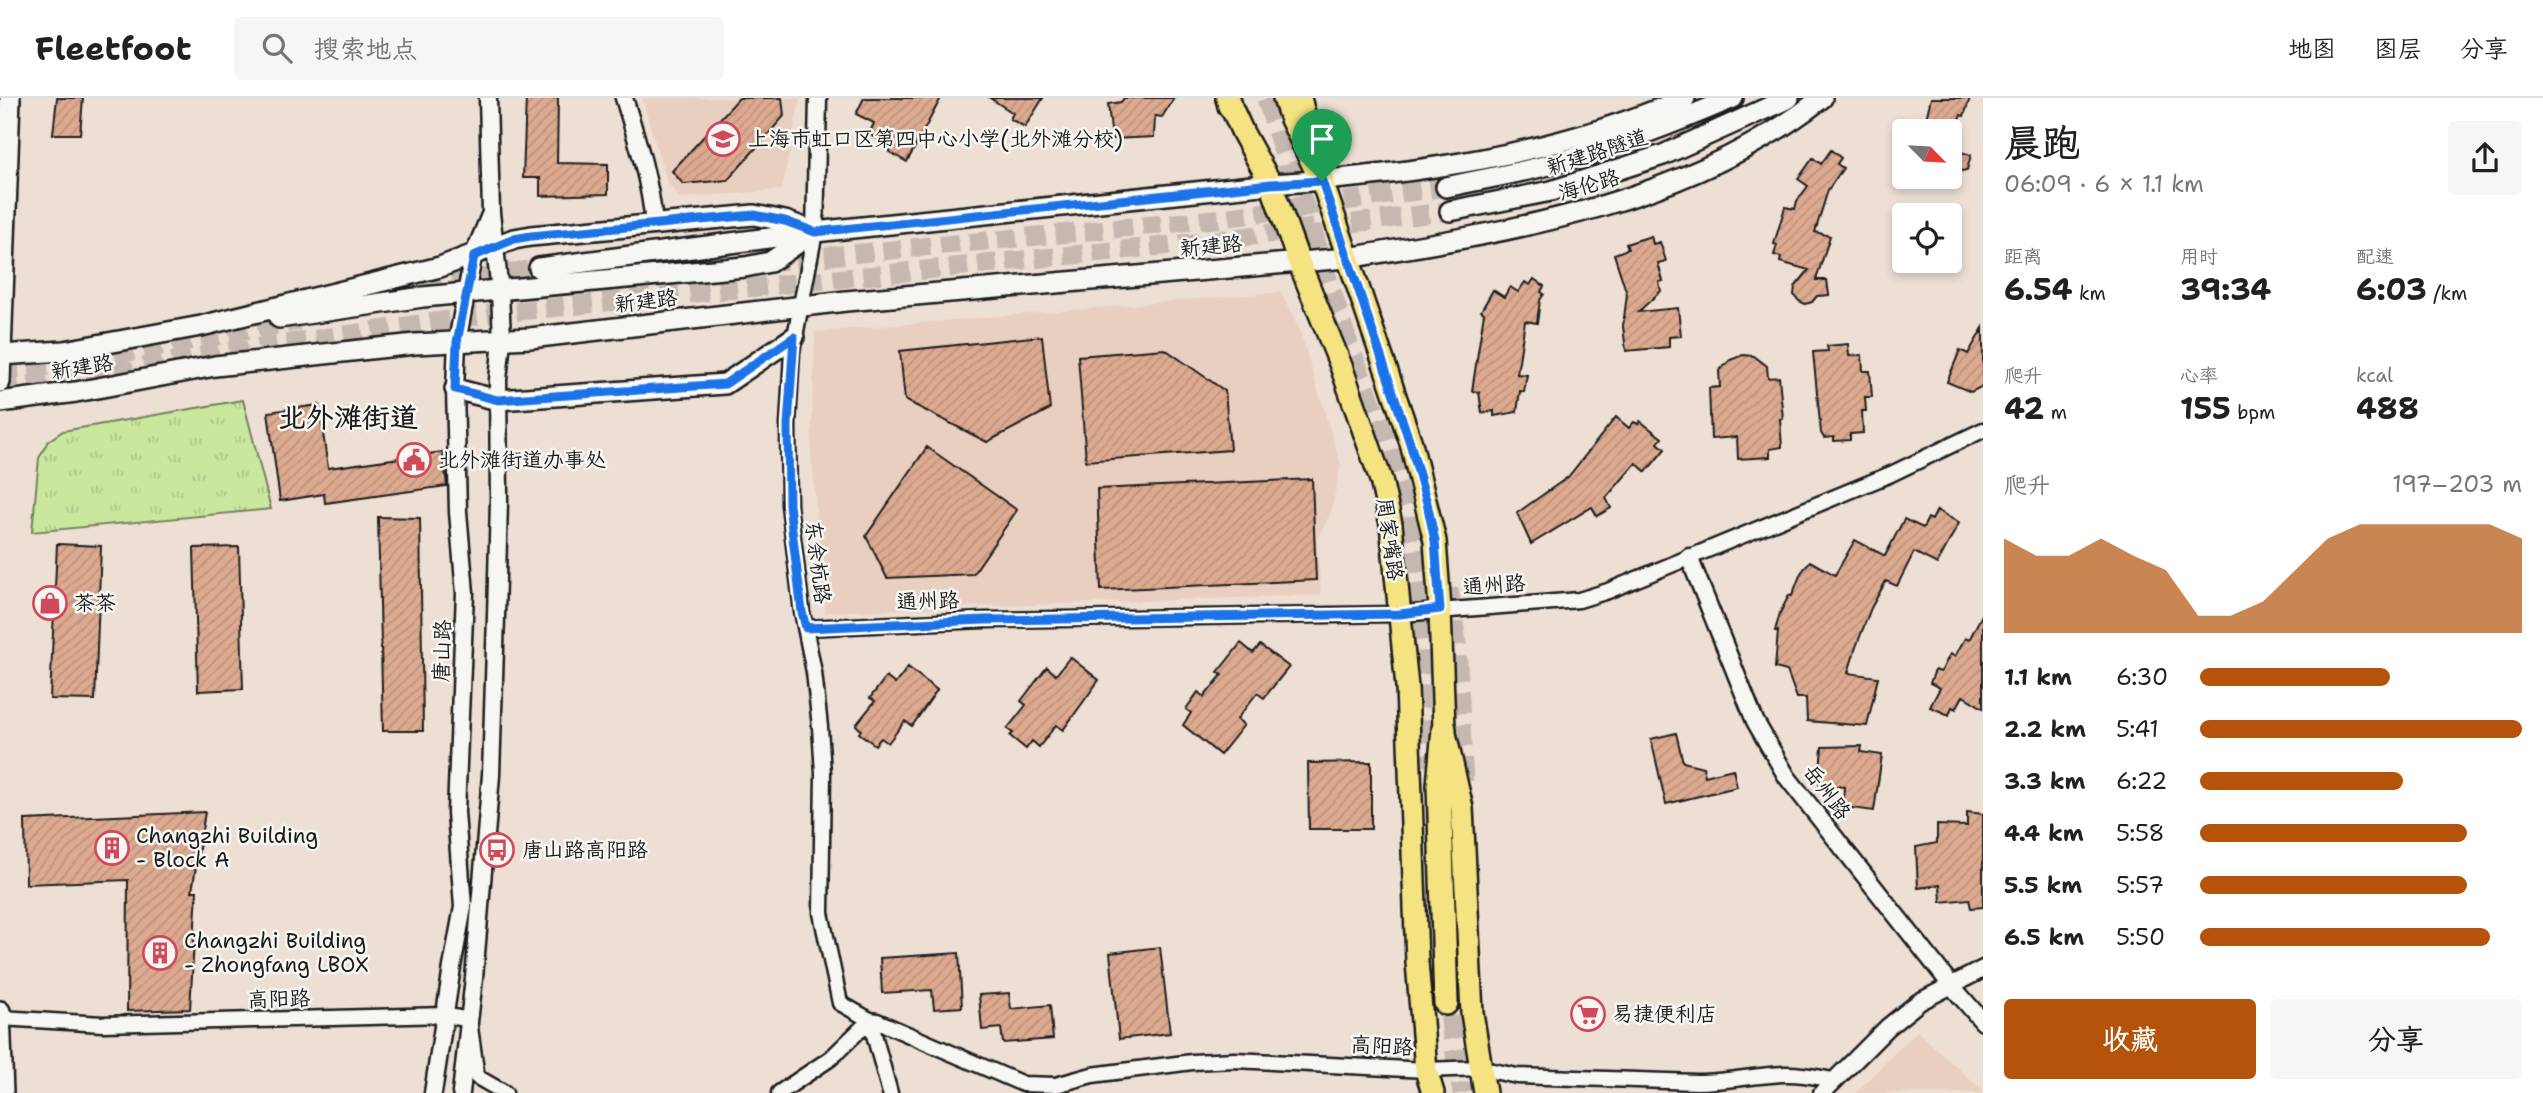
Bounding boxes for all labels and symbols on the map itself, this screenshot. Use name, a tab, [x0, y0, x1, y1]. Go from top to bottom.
pin	[1292, 109, 1352, 181]
north arrow	[1892, 119, 1962, 189]
school or university icon: 上海市虹口区第四中心小学(北外滩分校)	[704, 120, 742, 158]
street label: 新建路隧道	[1543, 122, 1651, 182]
place label: 上海市虹口区第四中心小学(北外滩分校)	[748, 125, 1123, 153]
street label: 海伦路	[1555, 163, 1623, 207]
street label: 新建路	[1178, 229, 1244, 263]
street label: 新建路	[613, 283, 679, 319]
street label: 新建路	[49, 348, 115, 386]
district label: 北外滩街道	[278, 398, 418, 436]
public building icon: 北外滩街道办事处	[395, 441, 433, 479]
place label: 北外滩街道办事处	[438, 446, 606, 474]
street label: 周家嘴路	[1370, 495, 1410, 583]
street label: 东余杭路	[799, 519, 837, 605]
street label: 通州路	[1462, 569, 1526, 601]
shop icon: 茶茶	[31, 584, 69, 622]
street label: 通州路	[896, 586, 960, 616]
place label: 茶茶	[74, 589, 116, 617]
street label: 唐山路	[427, 619, 457, 683]
street label: 岳州路	[1797, 758, 1857, 826]
place label: Changzhi Building - Block A	[136, 822, 318, 874]
building icon: Changzhi Building - Block A	[93, 829, 131, 867]
bus stop icon: 唐山路高阳路	[478, 831, 516, 869]
place label: 唐山路高阳路	[522, 836, 648, 864]
place label: Changzhi Building - Zhongfang LBOX	[184, 927, 369, 979]
building icon: Changzhi Building - Zhongfang LBOX	[141, 934, 179, 972]
street label: 高阳路	[247, 984, 311, 1014]
supermarket icon: 易捷便利店	[1569, 995, 1607, 1033]
place label: 易捷便利店	[1612, 1000, 1717, 1028]
street label: 高阳路	[1350, 1030, 1414, 1062]

